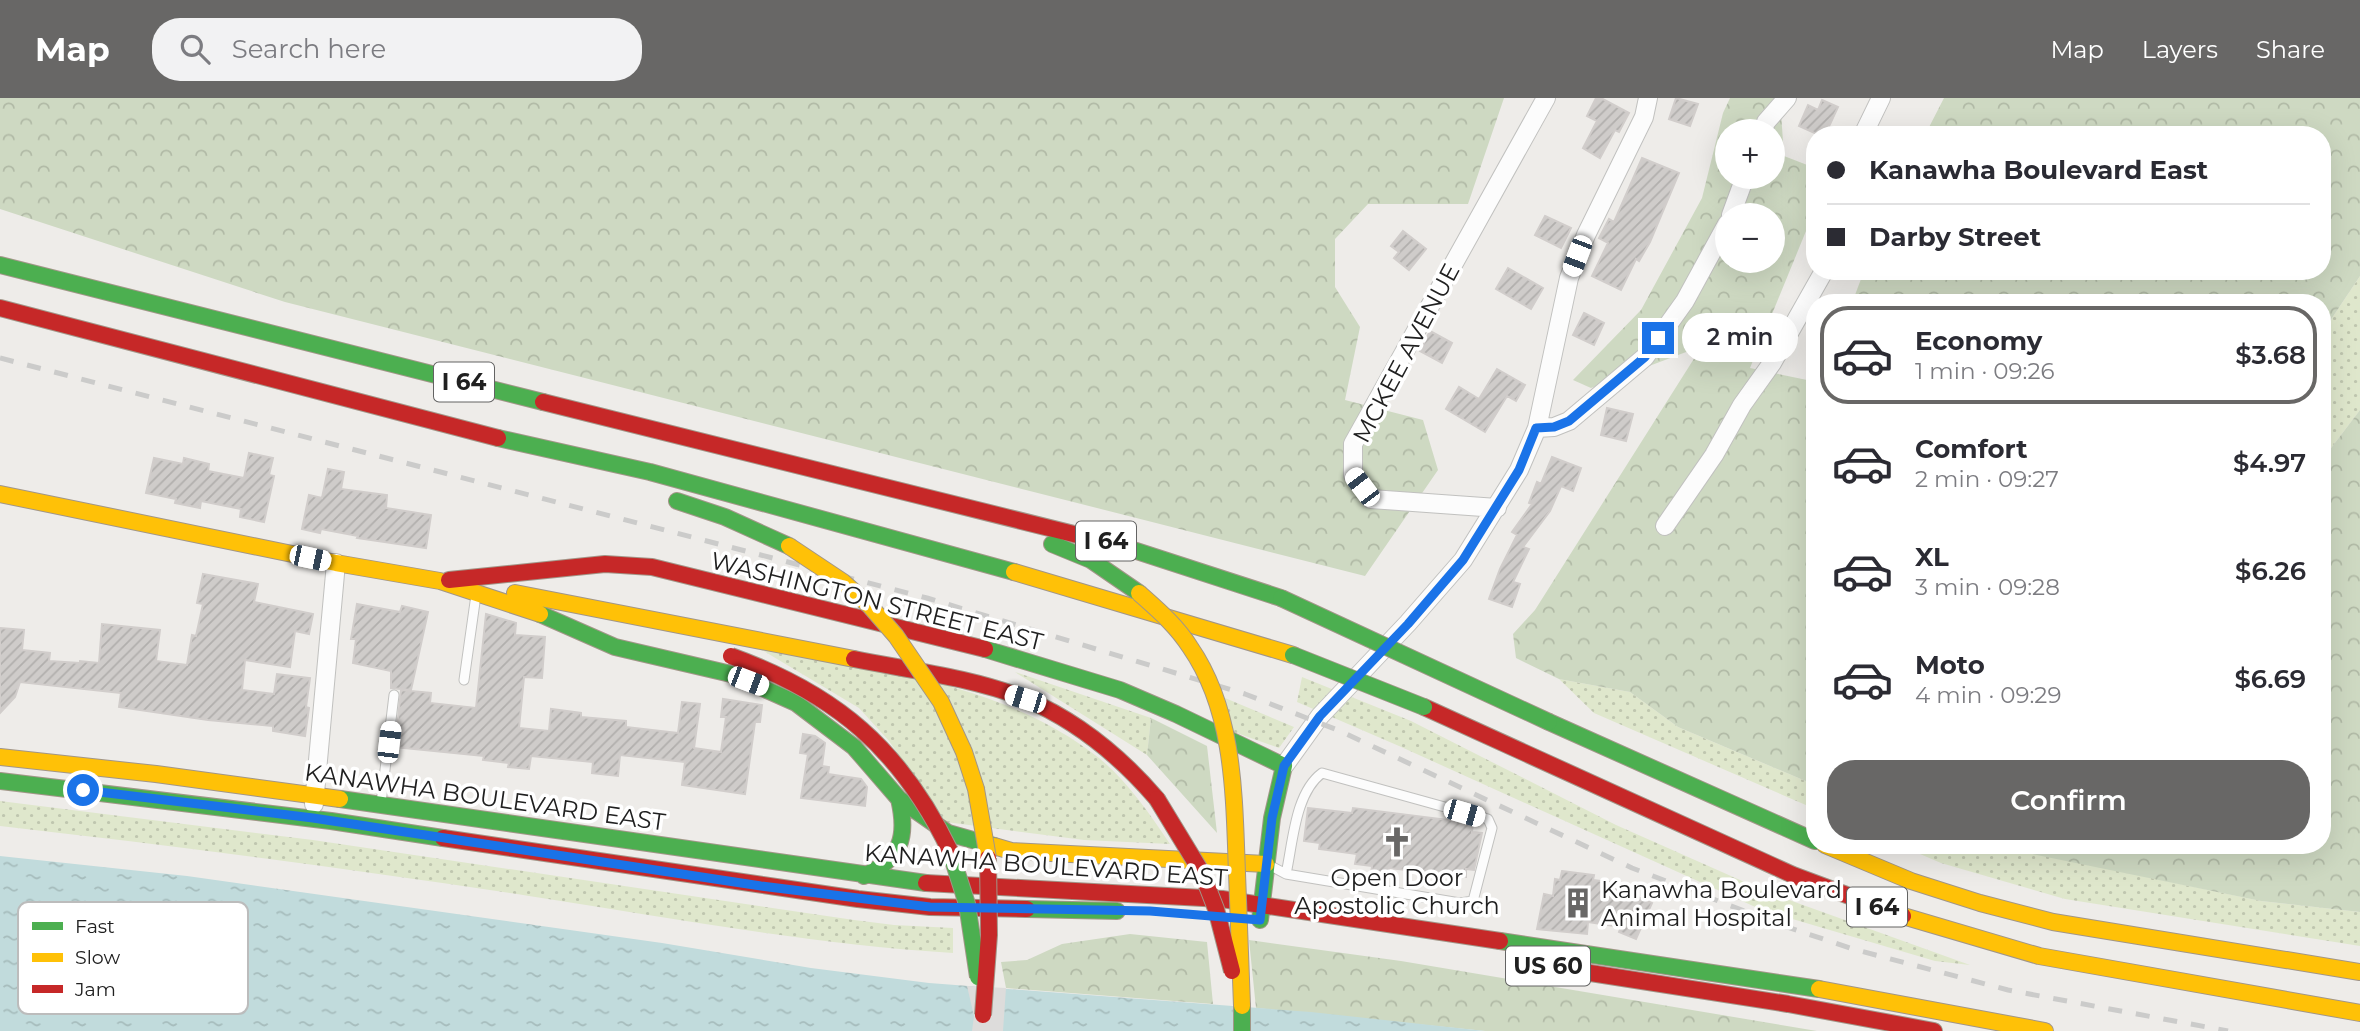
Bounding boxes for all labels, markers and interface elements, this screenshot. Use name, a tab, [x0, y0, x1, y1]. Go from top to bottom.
search box	[152, 18, 642, 81]
text: Map	[35, 29, 110, 69]
icon: search	[176, 30, 214, 68]
text: Search here	[232, 33, 386, 65]
text: Map	[2050, 35, 2104, 64]
text: Layers	[2142, 35, 2218, 64]
text: Share	[2256, 35, 2325, 64]
map controls	[1715, 119, 1785, 273]
button: +	[1715, 119, 1785, 189]
text: Kanawha Boulevard East	[1869, 154, 2208, 186]
button: −	[1715, 203, 1785, 273]
text: Darby Street	[1869, 221, 2041, 253]
car	[1560, 233, 1595, 279]
street label: MCKEE AVENUE	[1347, 258, 1465, 448]
callout: 2 min	[1682, 314, 1798, 362]
route end	[1642, 322, 1674, 354]
text: 2 min	[1707, 323, 1773, 351]
icon: car	[1831, 324, 1894, 387]
text: Economy	[1915, 325, 2042, 357]
text: $3.68	[2235, 339, 2306, 371]
text: 1 min · 09:26	[1915, 357, 2054, 385]
road number: I 64	[434, 362, 494, 402]
icon: car	[1831, 432, 1894, 495]
text: Comfort	[1915, 433, 2027, 465]
text: $4.97	[2233, 447, 2306, 479]
car	[1341, 464, 1384, 510]
text: 2 min · 09:27	[1915, 465, 2059, 493]
road number: I 64	[1076, 522, 1136, 560]
icon: car	[1831, 540, 1894, 603]
text: XL	[1915, 541, 1949, 573]
car	[288, 543, 333, 573]
street label: WASHINGTON STREET EAST	[708, 546, 1046, 656]
text: $6.26	[2235, 555, 2306, 587]
text: 3 min · 09:28	[1915, 573, 2060, 601]
icon: car	[1831, 648, 1894, 711]
text: Moto	[1915, 649, 1985, 681]
text: $6.69	[2234, 663, 2306, 695]
car	[725, 664, 772, 698]
text: 4 min · 09:29	[1915, 681, 2061, 709]
car	[1002, 683, 1049, 715]
car	[377, 720, 402, 764]
street label: KANAWHA BOULEVARD EAST	[303, 757, 668, 837]
button: Confirm	[1827, 760, 2310, 840]
route start	[67, 774, 99, 806]
car	[1441, 797, 1488, 829]
church icon: Open Door Apostolic Church	[1380, 825, 1414, 859]
street label: KANAWHA BOULEVARD EAST	[863, 838, 1229, 892]
place label: Open Door Apostolic Church	[1294, 863, 1500, 920]
place label: Kanawha Boulevard Animal Hospital	[1601, 875, 1842, 932]
building icon: Kanawha Boulevard Animal Hospital	[1561, 886, 1595, 920]
road number: I 64	[1847, 888, 1907, 926]
legend	[18, 902, 248, 1014]
text: Fast	[75, 915, 115, 938]
text: Slow	[75, 946, 120, 969]
road number: US 60	[1506, 946, 1590, 986]
text: Jam	[74, 978, 116, 1001]

